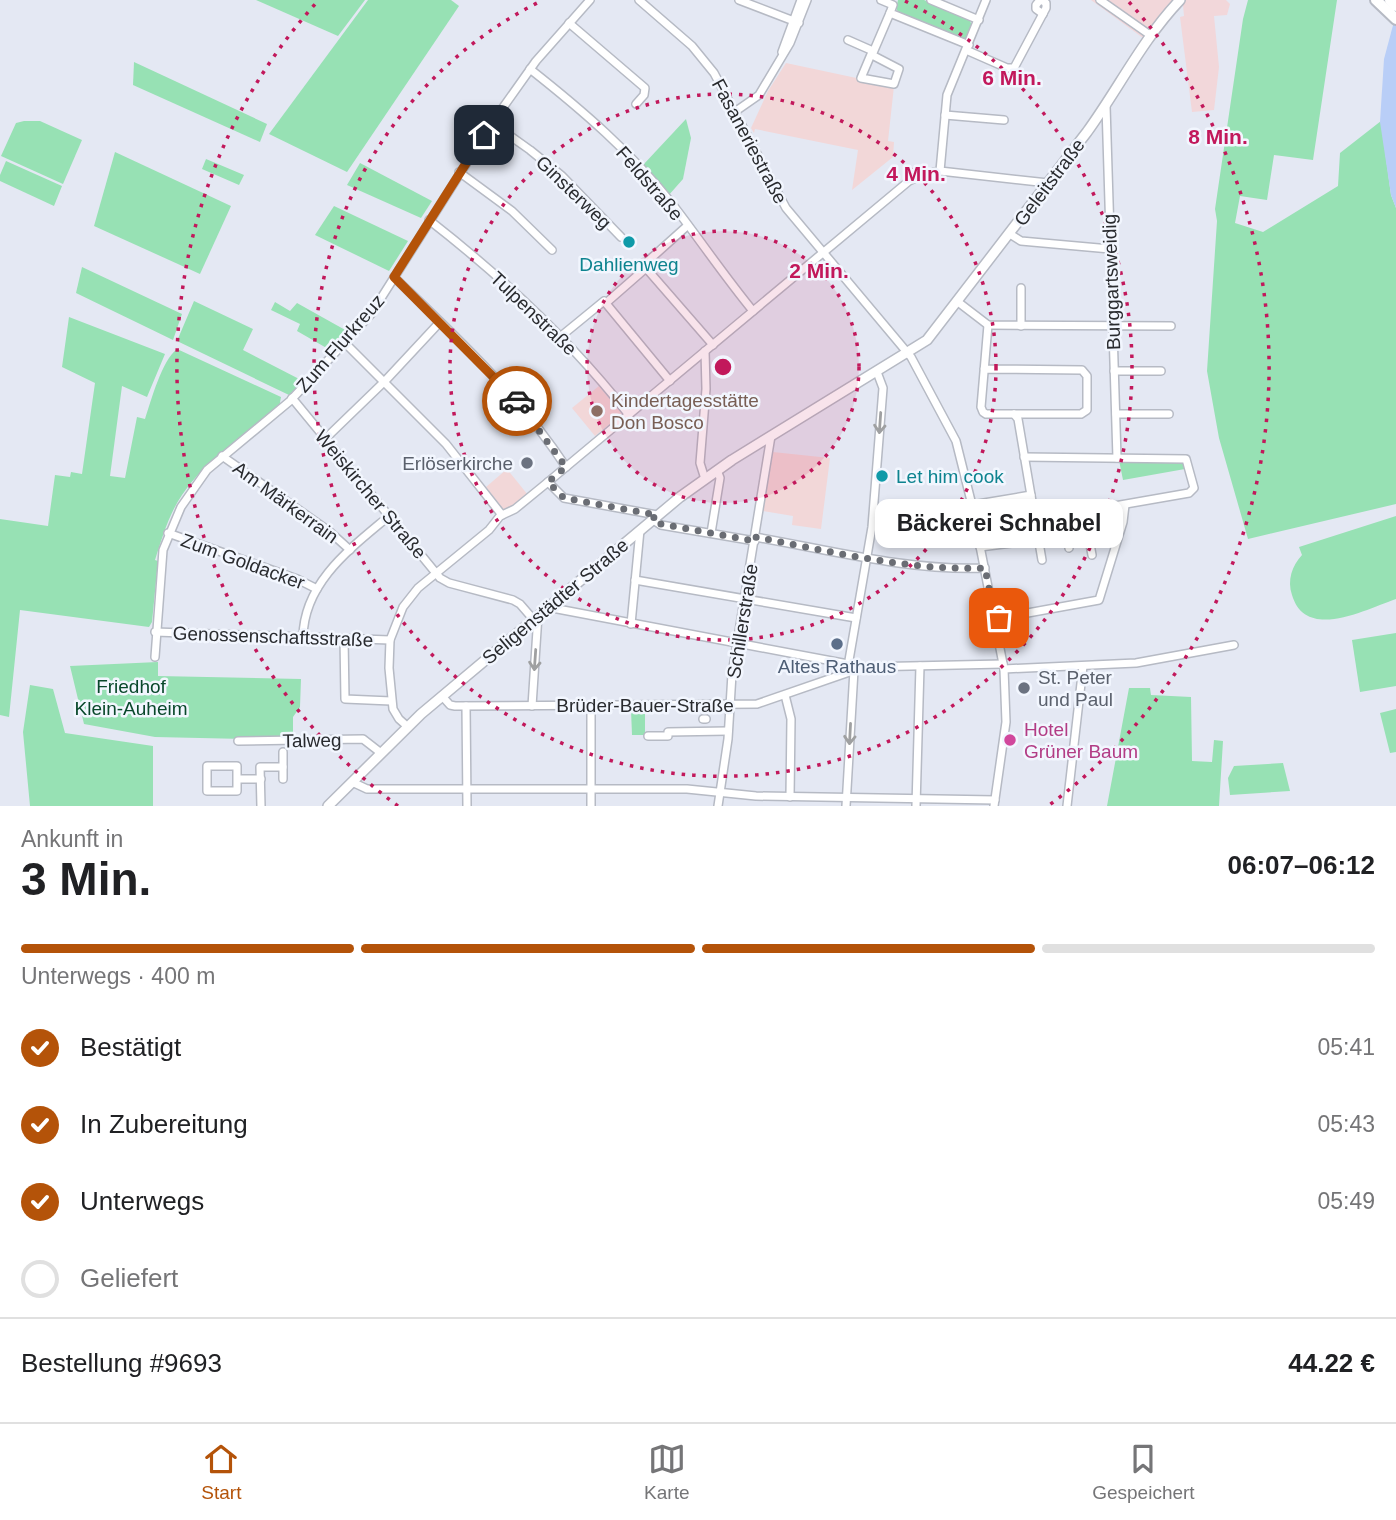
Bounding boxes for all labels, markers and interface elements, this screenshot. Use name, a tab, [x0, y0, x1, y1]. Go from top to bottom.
text: 6 Min.	[982, 66, 1042, 89]
street label: Fasaneriestraße	[708, 75, 791, 207]
pin	[454, 105, 514, 165]
icon: home	[465, 116, 503, 154]
text: 8 Min.	[1188, 125, 1248, 148]
street label: Geleitstraße	[1010, 135, 1089, 230]
street label: Feldstraße	[612, 142, 687, 224]
street label: Ginsterweg	[532, 151, 616, 233]
text: 4 Min.	[886, 162, 946, 185]
street label: Burggartsweidig	[1099, 214, 1124, 350]
marker: Dahlienweg	[621, 234, 637, 250]
place label: Dahlienweg	[579, 254, 679, 275]
text: 2 Min.	[789, 259, 849, 282]
street label: Tulpenstraße	[486, 267, 581, 360]
street label: Zum Flurkreuz	[292, 290, 388, 396]
centre of rings	[711, 355, 735, 379]
courier	[482, 366, 552, 436]
icon: car	[498, 382, 536, 420]
place label: Kindertagesstätte Don Bosco	[611, 390, 759, 433]
marker: Kindertagesstätte Don Bosco	[589, 403, 605, 419]
one-way arrow	[873, 411, 886, 434]
street label: Weiskircher Straße	[311, 426, 430, 563]
place label: Erlöserkirche	[402, 453, 513, 474]
marker: Erlöserkirche	[519, 455, 535, 471]
street label: Am Märkerrain	[229, 457, 342, 548]
place label: Let him cook	[896, 466, 1004, 487]
marker: Let him cook	[874, 468, 890, 484]
callout: Bäckerei Schnabel	[875, 499, 1123, 548]
text: Bäckerei Schnabel	[897, 510, 1101, 536]
street label: Zum Goldacker	[178, 529, 308, 594]
street label: Seligenstädter Straße	[478, 534, 632, 668]
street label: Schillerstraße	[723, 562, 762, 680]
pin	[969, 588, 1029, 648]
icon: bag	[980, 599, 1018, 637]
street label: Genossenschaftsstraße	[172, 623, 374, 650]
marker: Altes Rathaus	[829, 636, 845, 652]
one-way arrow	[528, 648, 541, 671]
place label: Altes Rathaus	[778, 656, 896, 677]
place label: St. Peter und Paul	[1038, 667, 1113, 710]
park label: Friedhof Klein-Auheim	[75, 676, 188, 719]
marker: St. Peter und Paul	[1016, 680, 1032, 696]
street label: Brüder-Bauer-Straße	[556, 695, 734, 716]
place label: Hotel Grüner Baum	[1024, 719, 1138, 762]
one-way arrow	[844, 722, 857, 745]
street label: Talweg	[282, 729, 342, 752]
marker: Hotel Grüner Baum	[1002, 732, 1018, 748]
text: Ankunft in	[21, 826, 123, 852]
text: 06:07–06:12	[1228, 850, 1375, 880]
text: 3 Min.	[21, 853, 151, 905]
text: Unterwegs · 400 m	[21, 963, 215, 989]
icon: check	[21, 1029, 59, 1067]
text: Bestätigt	[80, 1032, 181, 1062]
text: 05:41	[1317, 1034, 1375, 1060]
icon: check	[21, 1106, 59, 1144]
text: In Zubereitung	[80, 1109, 248, 1139]
text: 05:43	[1317, 1111, 1375, 1137]
icon: check	[21, 1183, 59, 1221]
text: Unterwegs	[80, 1186, 204, 1216]
text: 05:49	[1317, 1188, 1375, 1214]
text: Geliefert	[80, 1263, 178, 1293]
text: Bestellung #9693	[21, 1348, 222, 1378]
text: 44.22 €	[1288, 1348, 1375, 1378]
tab: Start	[201, 1440, 241, 1504]
tab: Karte	[644, 1440, 690, 1504]
tab: Gespeichert	[1092, 1440, 1195, 1504]

